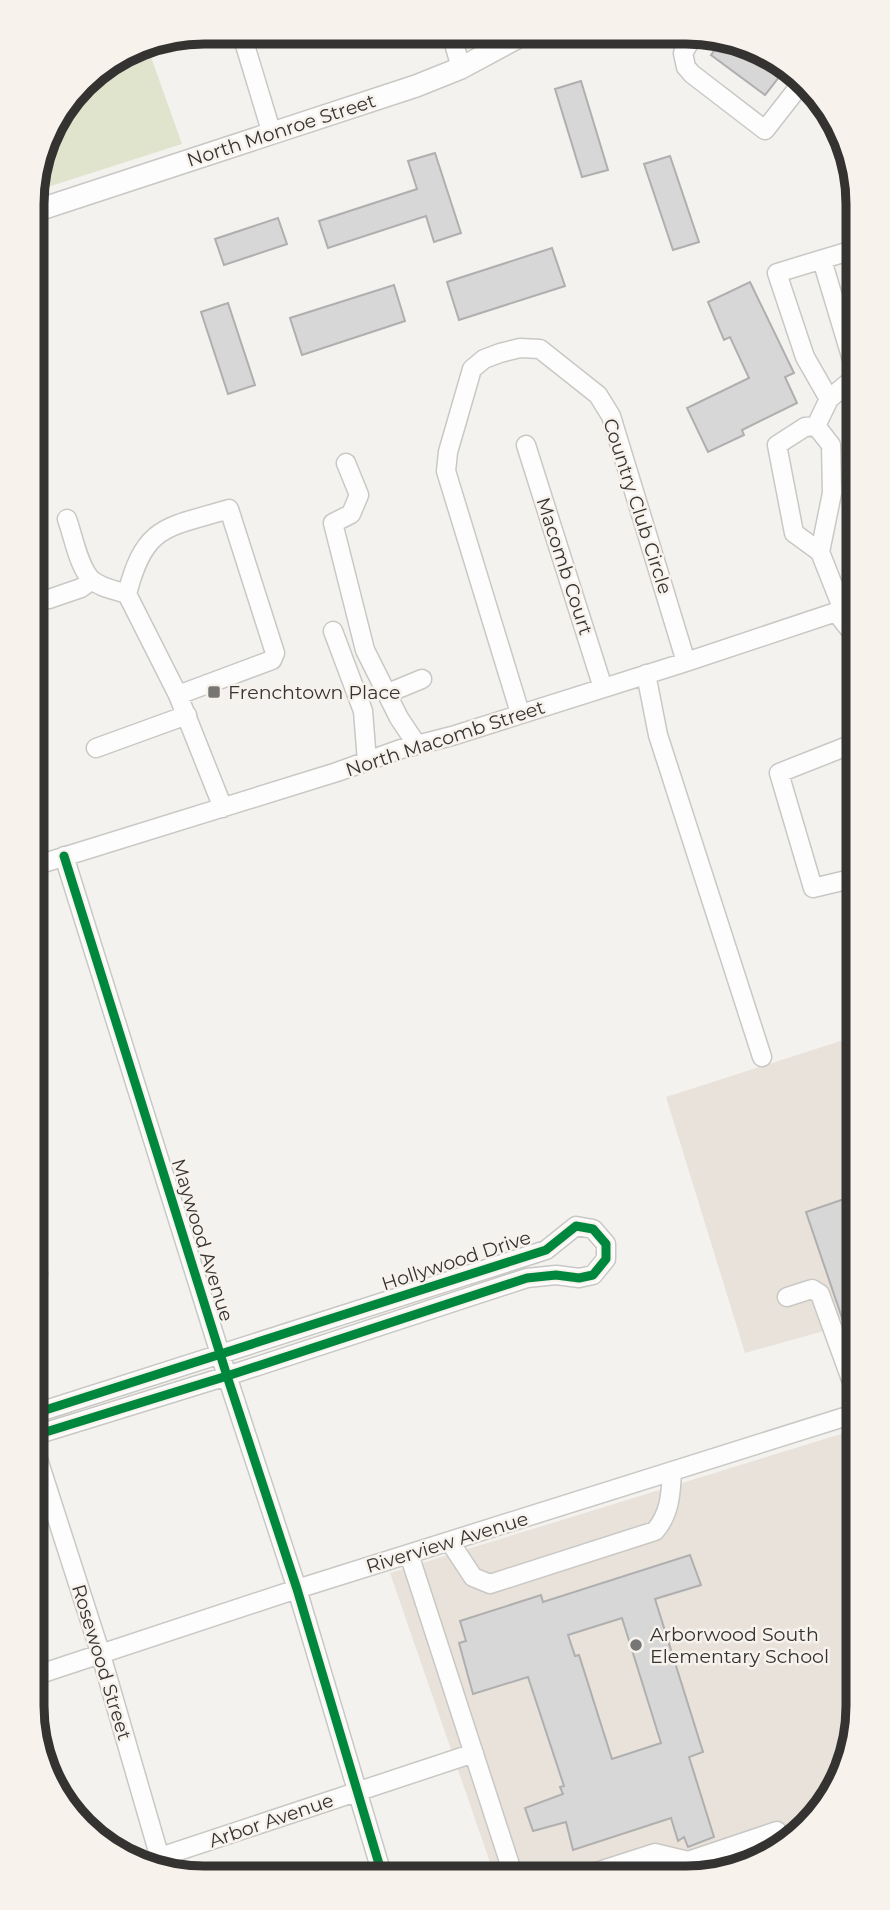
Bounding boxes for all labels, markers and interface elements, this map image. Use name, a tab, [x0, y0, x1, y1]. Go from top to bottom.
street label: North Monroe Street	[184, 89, 379, 172]
street label: Country Club Circle	[598, 415, 677, 597]
street label: Macomb Court	[531, 495, 598, 638]
place label: Frenchtown Place	[228, 681, 400, 704]
marker: Frenchtown Place	[206, 684, 222, 700]
street label: North Macomb Street	[343, 695, 548, 782]
street label: Maywood Avenue	[167, 1156, 238, 1324]
street label: Hollywood Drive	[379, 1226, 534, 1295]
street label: Riverview Avenue	[363, 1507, 531, 1578]
street label: Rosewood Street	[67, 1581, 136, 1743]
place label: Arborwood South Elementary School	[650, 1623, 829, 1668]
marker: Arborwood South Elementary School	[628, 1637, 644, 1653]
street label: Arbor Avenue	[206, 1788, 336, 1853]

